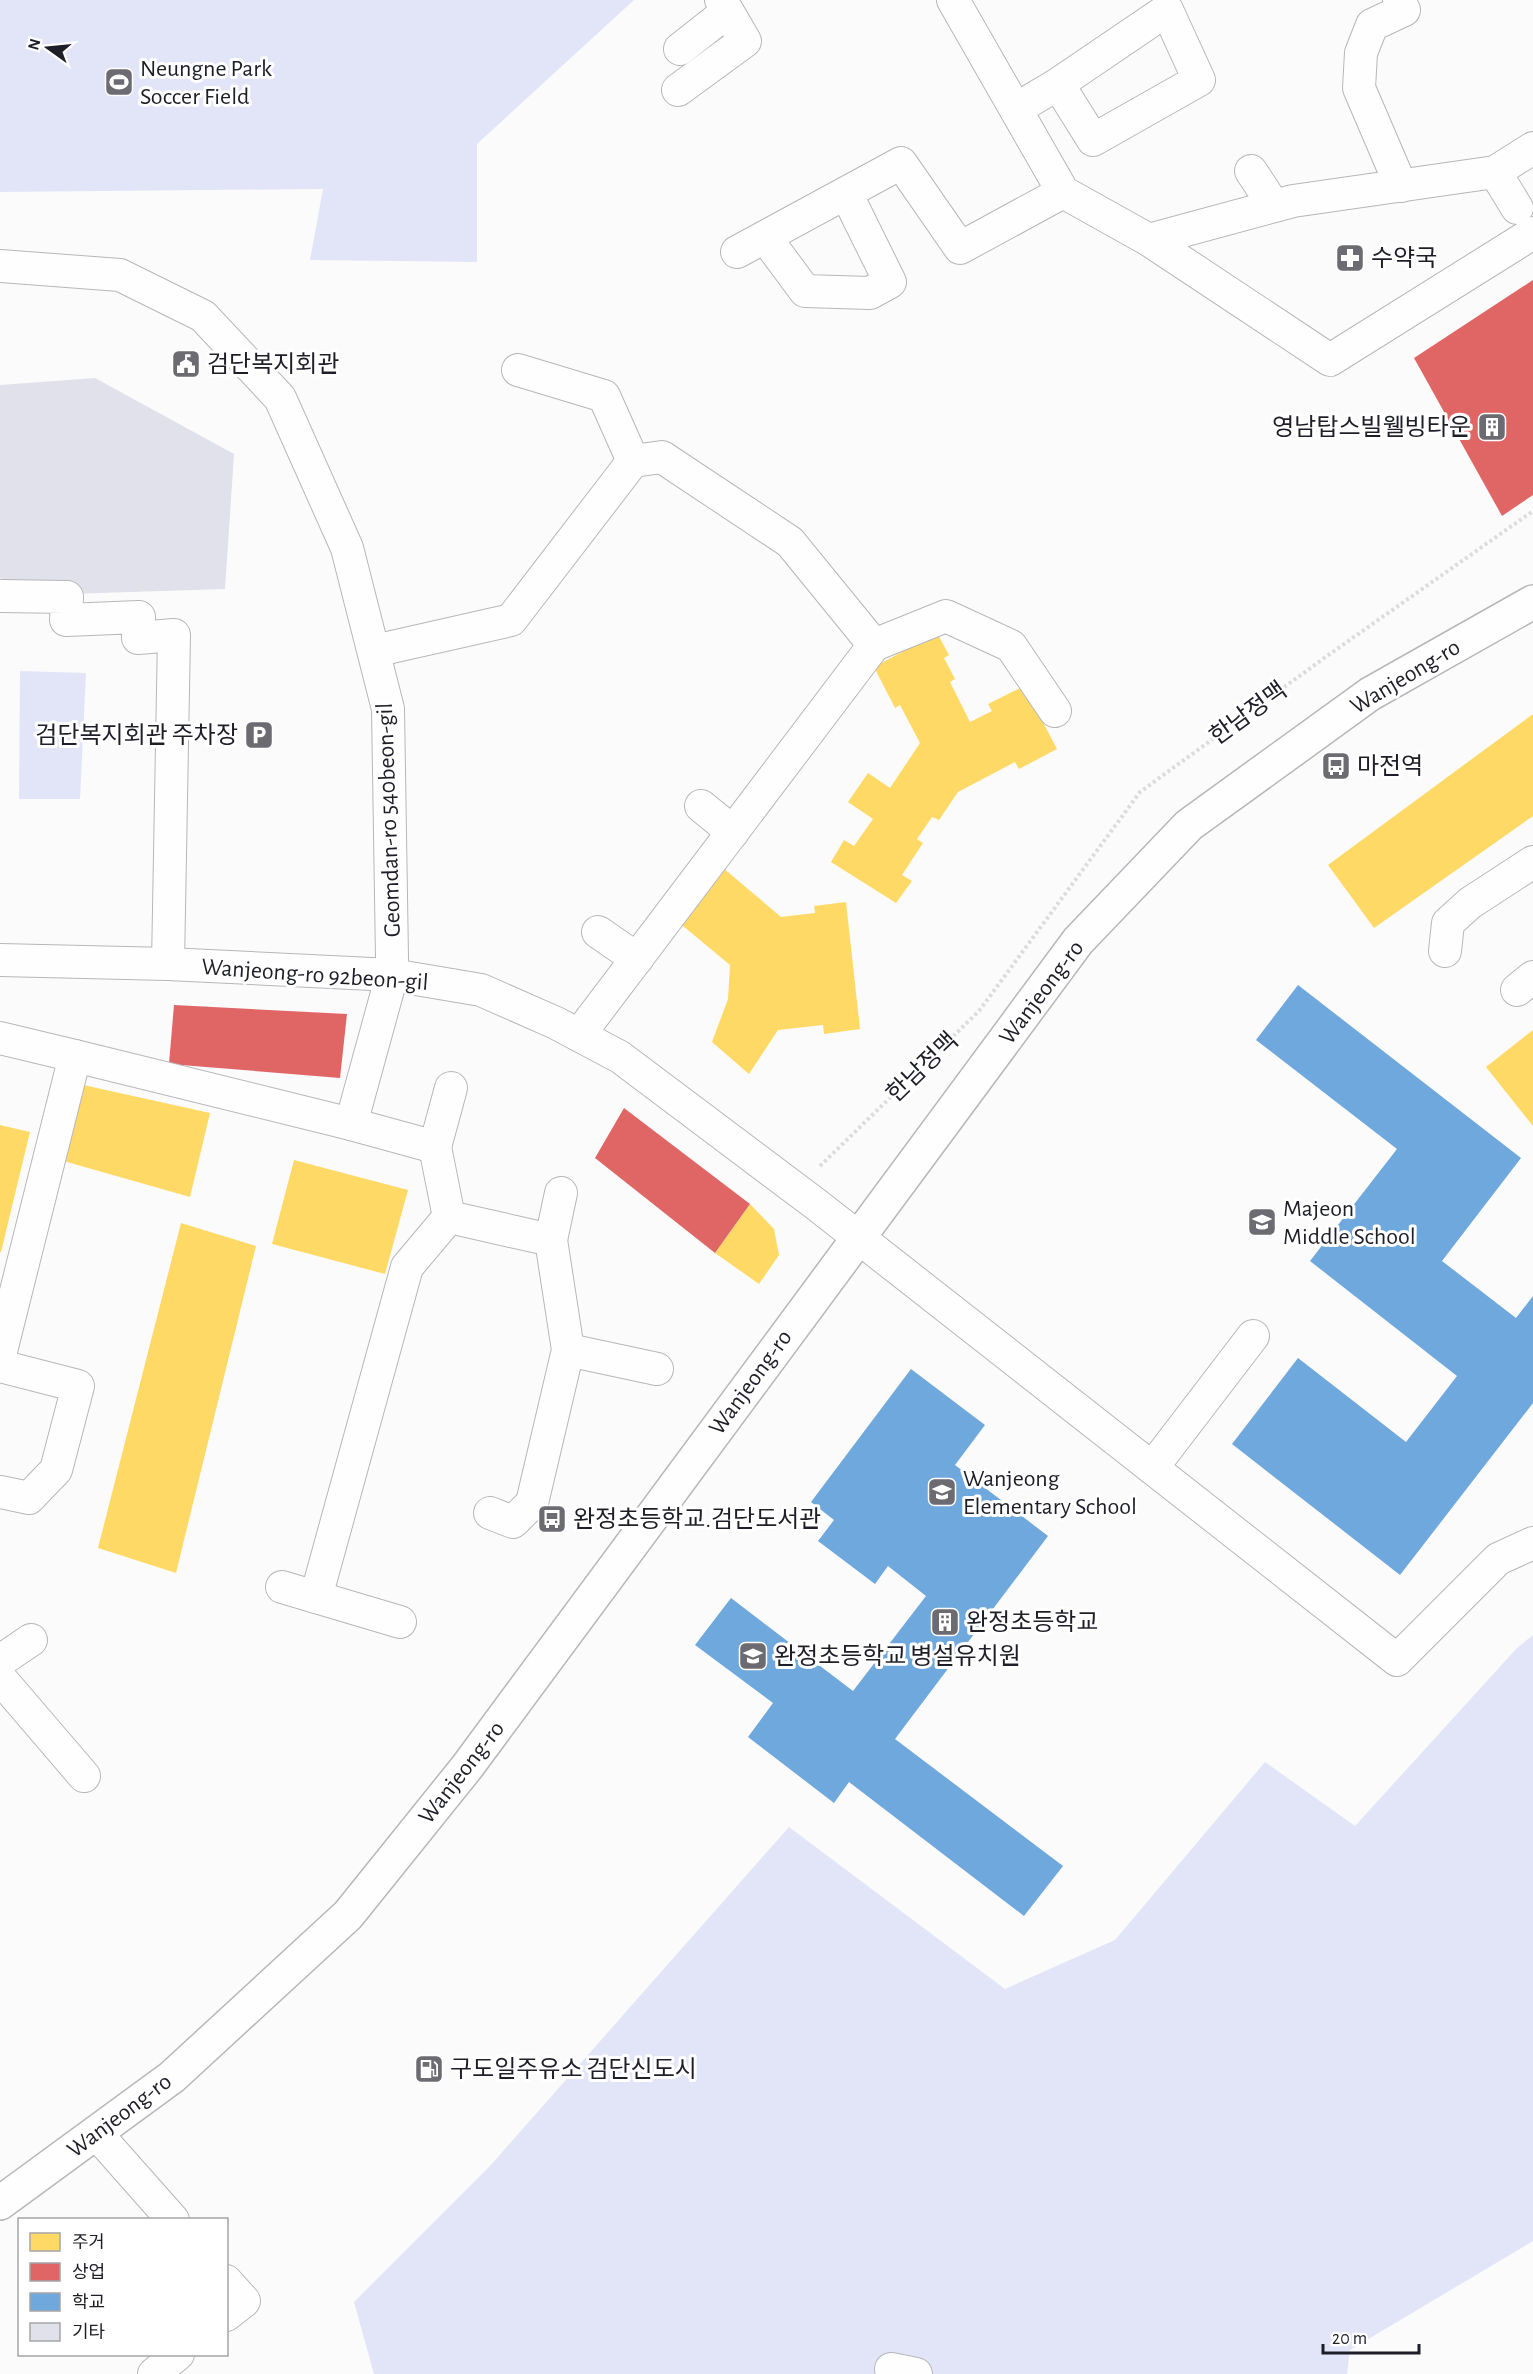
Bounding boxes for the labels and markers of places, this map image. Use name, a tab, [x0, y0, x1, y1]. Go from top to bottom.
place label: Neungne Park Soccer Field	[140, 57, 272, 109]
sports icon: Neungne Park Soccer Field	[103, 66, 135, 98]
pharmacy icon: 수약국	[1334, 242, 1366, 274]
place label: 수약국	[1371, 246, 1437, 271]
public building icon: 검단복지회관	[170, 348, 202, 380]
place label: 검단복지회관	[207, 351, 339, 377]
building icon: 영남탑스빌웰빙타운	[1476, 411, 1508, 443]
place label: 영남탑스빌웰빙타운	[1272, 415, 1471, 440]
parking icon: 검단복지회관 주차장	[243, 719, 275, 751]
place label: 검단복지회관 주차장	[35, 722, 238, 748]
bus stop icon: 마전역	[1320, 750, 1352, 782]
place label: 마전역	[1357, 754, 1423, 779]
place label: Majeon Middle School	[1283, 1197, 1416, 1249]
school or university icon: Majeon Middle School	[1246, 1206, 1278, 1238]
place label: Wanjeong Elementary School	[963, 1467, 1137, 1519]
school or university icon: Wanjeong Elementary School	[926, 1476, 958, 1508]
bus stop icon: 완정초등학교.검단도서관	[536, 1503, 568, 1535]
place label: 완정초등학교.검단도서관	[573, 1506, 821, 1532]
building icon: 완정초등학교	[929, 1606, 961, 1638]
place label: 완정초등학교	[966, 1609, 1098, 1635]
school or university icon: 완정초등학교 병설유치원	[737, 1640, 769, 1672]
place label: 완정초등학교 병설유치원	[774, 1643, 1021, 1669]
fuel station icon: 구도일주유소 검단신도시	[413, 2053, 445, 2085]
place label: 구도일주유소 검단신도시	[450, 2056, 697, 2082]

